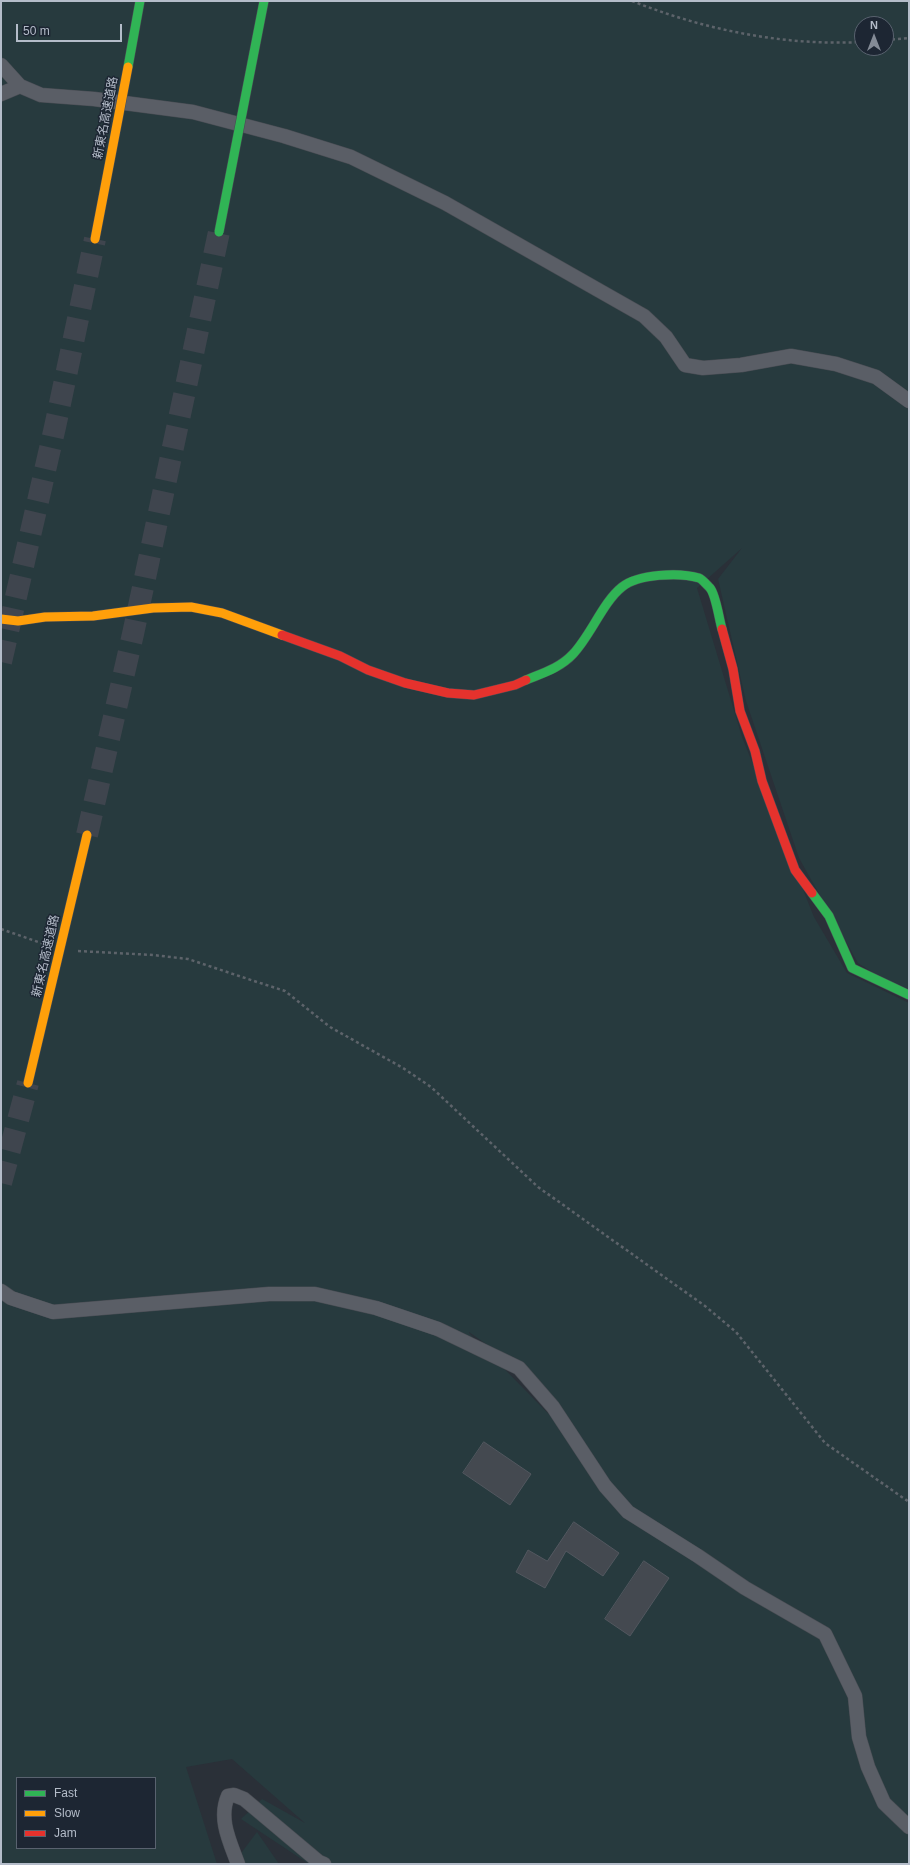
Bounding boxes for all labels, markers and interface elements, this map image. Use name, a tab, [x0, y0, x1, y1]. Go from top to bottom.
scale bar	[18, 16, 124, 42]
north arrow	[854, 16, 894, 56]
text: N	[870, 19, 878, 31]
text: 50 m	[23, 24, 50, 38]
street label: 新東名高速道路	[91, 75, 121, 161]
street label: 新東名高速道路	[30, 913, 62, 999]
legend	[16, 1777, 156, 1849]
text: Fast	[54, 1786, 77, 1800]
text: Slow	[54, 1806, 80, 1820]
text: Jam	[54, 1826, 77, 1840]

